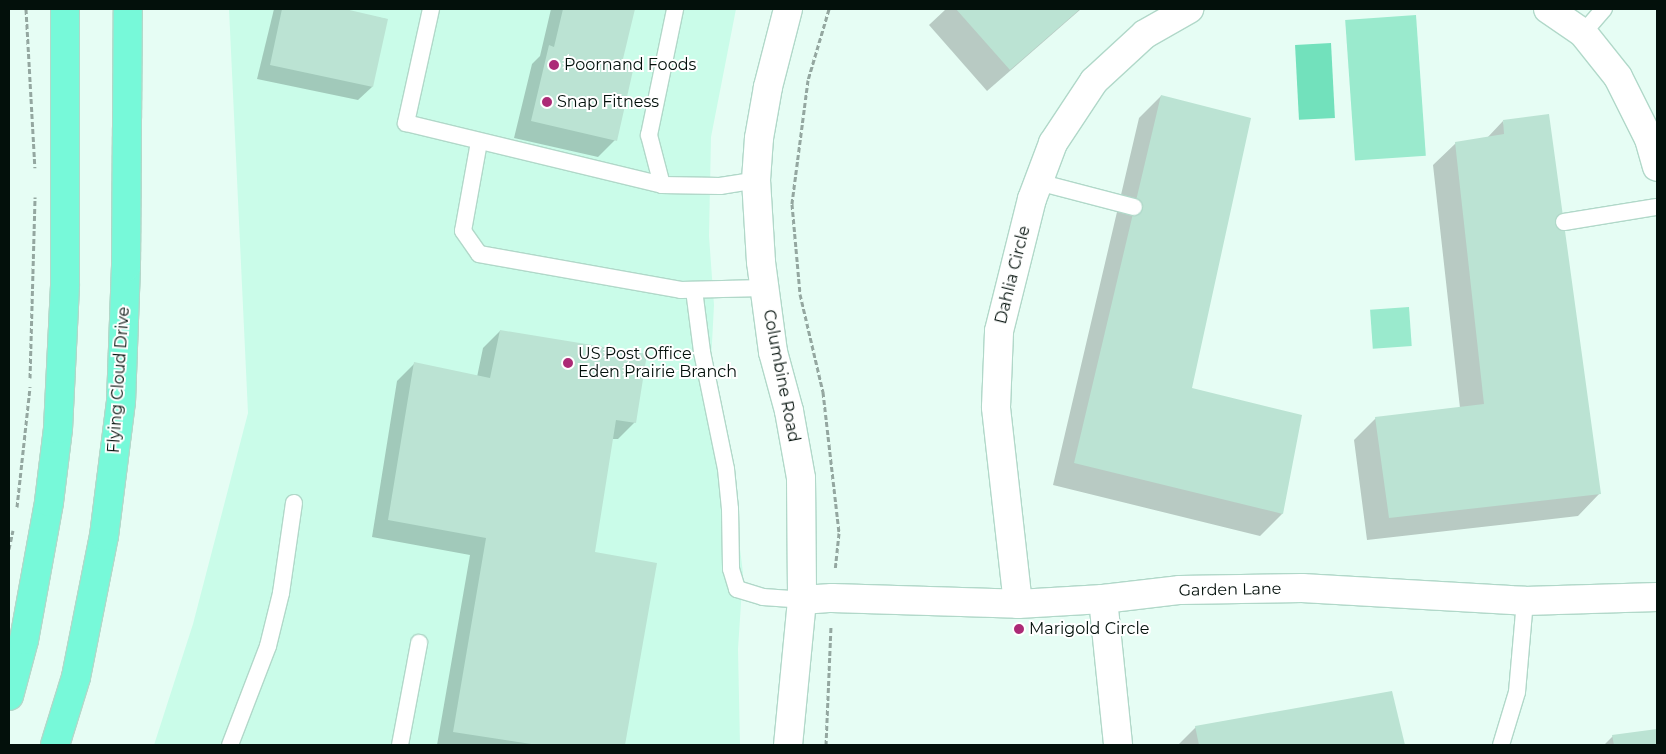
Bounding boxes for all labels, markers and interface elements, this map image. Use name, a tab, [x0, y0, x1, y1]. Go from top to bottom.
place label: Poornand Foods	[564, 55, 696, 75]
marker: Poornand Foods	[548, 59, 560, 71]
place label: Snap Fitness	[557, 92, 659, 112]
marker: Snap Fitness	[541, 96, 553, 108]
street label: Dahlia Circle	[992, 224, 1034, 326]
street label: Flying Cloud Drive	[104, 306, 134, 454]
street label: Columbine Road	[759, 308, 803, 444]
place label: US Post Office Eden Prairie Branch	[578, 344, 737, 382]
marker: US Post Office Eden Prairie Branch	[562, 357, 574, 369]
street label: Garden Lane	[1178, 580, 1282, 600]
place label: Marigold Circle	[1029, 619, 1149, 639]
marker: Marigold Circle	[1013, 623, 1025, 635]

